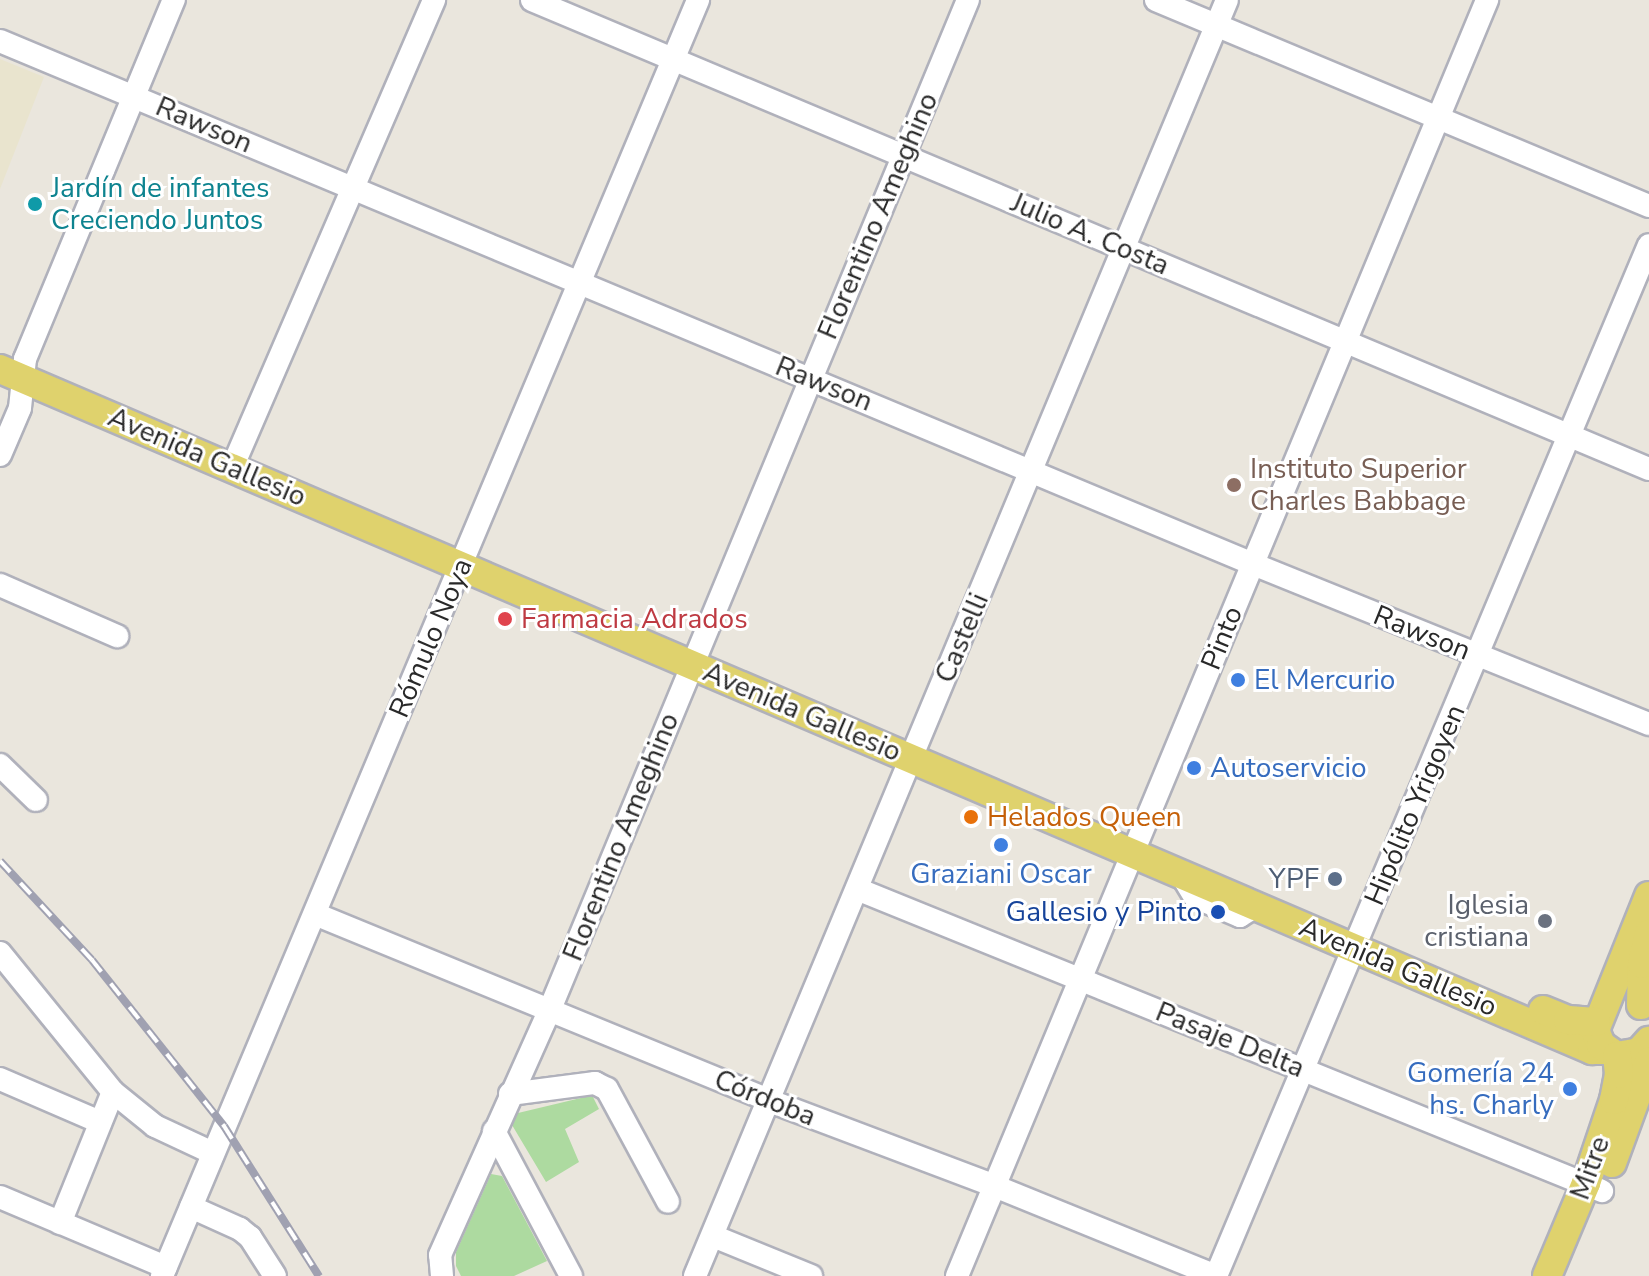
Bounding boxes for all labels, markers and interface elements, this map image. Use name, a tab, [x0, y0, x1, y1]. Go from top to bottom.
street label: Florentino Ameghino	[811, 88, 945, 344]
street label: Rawson	[151, 90, 257, 160]
place label: Jardín de infantes Creciendo Juntos	[51, 171, 269, 237]
street label: Julio A. Costa	[1006, 186, 1174, 282]
marker: Jardín de infantes Creciendo Juntos	[26, 195, 44, 213]
street label: Rawson	[771, 349, 877, 419]
street label: Avenida Gallesio	[103, 400, 311, 514]
place label: Instituto Superior Charles Babbage	[1250, 452, 1467, 518]
marker: Instituto Superior Charles Babbage	[1225, 476, 1243, 494]
street label: Rómulo Noya	[382, 553, 480, 723]
street label: Castelli	[928, 588, 996, 688]
street label: Rawson	[1369, 598, 1475, 668]
street label: Pinto	[1194, 601, 1250, 675]
place label: Farmacia Adrados	[521, 602, 748, 636]
marker: Farmacia Adrados	[496, 610, 514, 628]
street label: Avenida Gallesio	[698, 655, 906, 769]
place label: El Mercurio	[1254, 663, 1395, 697]
marker: El Mercurio	[1229, 671, 1247, 689]
street label: Hipólito Yrigoyen	[1358, 700, 1472, 910]
street label: Florentino Ameghino	[556, 708, 686, 966]
place label: Autoservicio	[1210, 751, 1367, 785]
marker: Autoservicio	[1185, 759, 1203, 777]
place label: Helados Queen	[987, 800, 1182, 834]
marker: Helados Queen	[962, 808, 980, 826]
marker: Graziani Oscar	[992, 836, 1010, 854]
place label: Graziani Oscar	[910, 857, 1092, 891]
place label: YPF	[1269, 862, 1319, 896]
marker: YPF	[1326, 870, 1344, 888]
place label: Iglesia cristiana	[1424, 888, 1529, 954]
place label: Gallesio y Pinto	[1006, 895, 1202, 929]
marker: Gallesio y Pinto	[1209, 903, 1227, 921]
street label: Avenida Gallesio	[1294, 910, 1502, 1024]
marker: Iglesia cristiana	[1536, 912, 1554, 930]
street label: Pasaje Delta	[1151, 995, 1309, 1085]
place label: Gomería 24 hs. Charly	[1407, 1056, 1554, 1122]
street label: Córdoba	[709, 1063, 821, 1133]
marker: Gomería 24 hs. Charly	[1561, 1080, 1579, 1098]
street label: Mitre	[1563, 1132, 1617, 1204]

